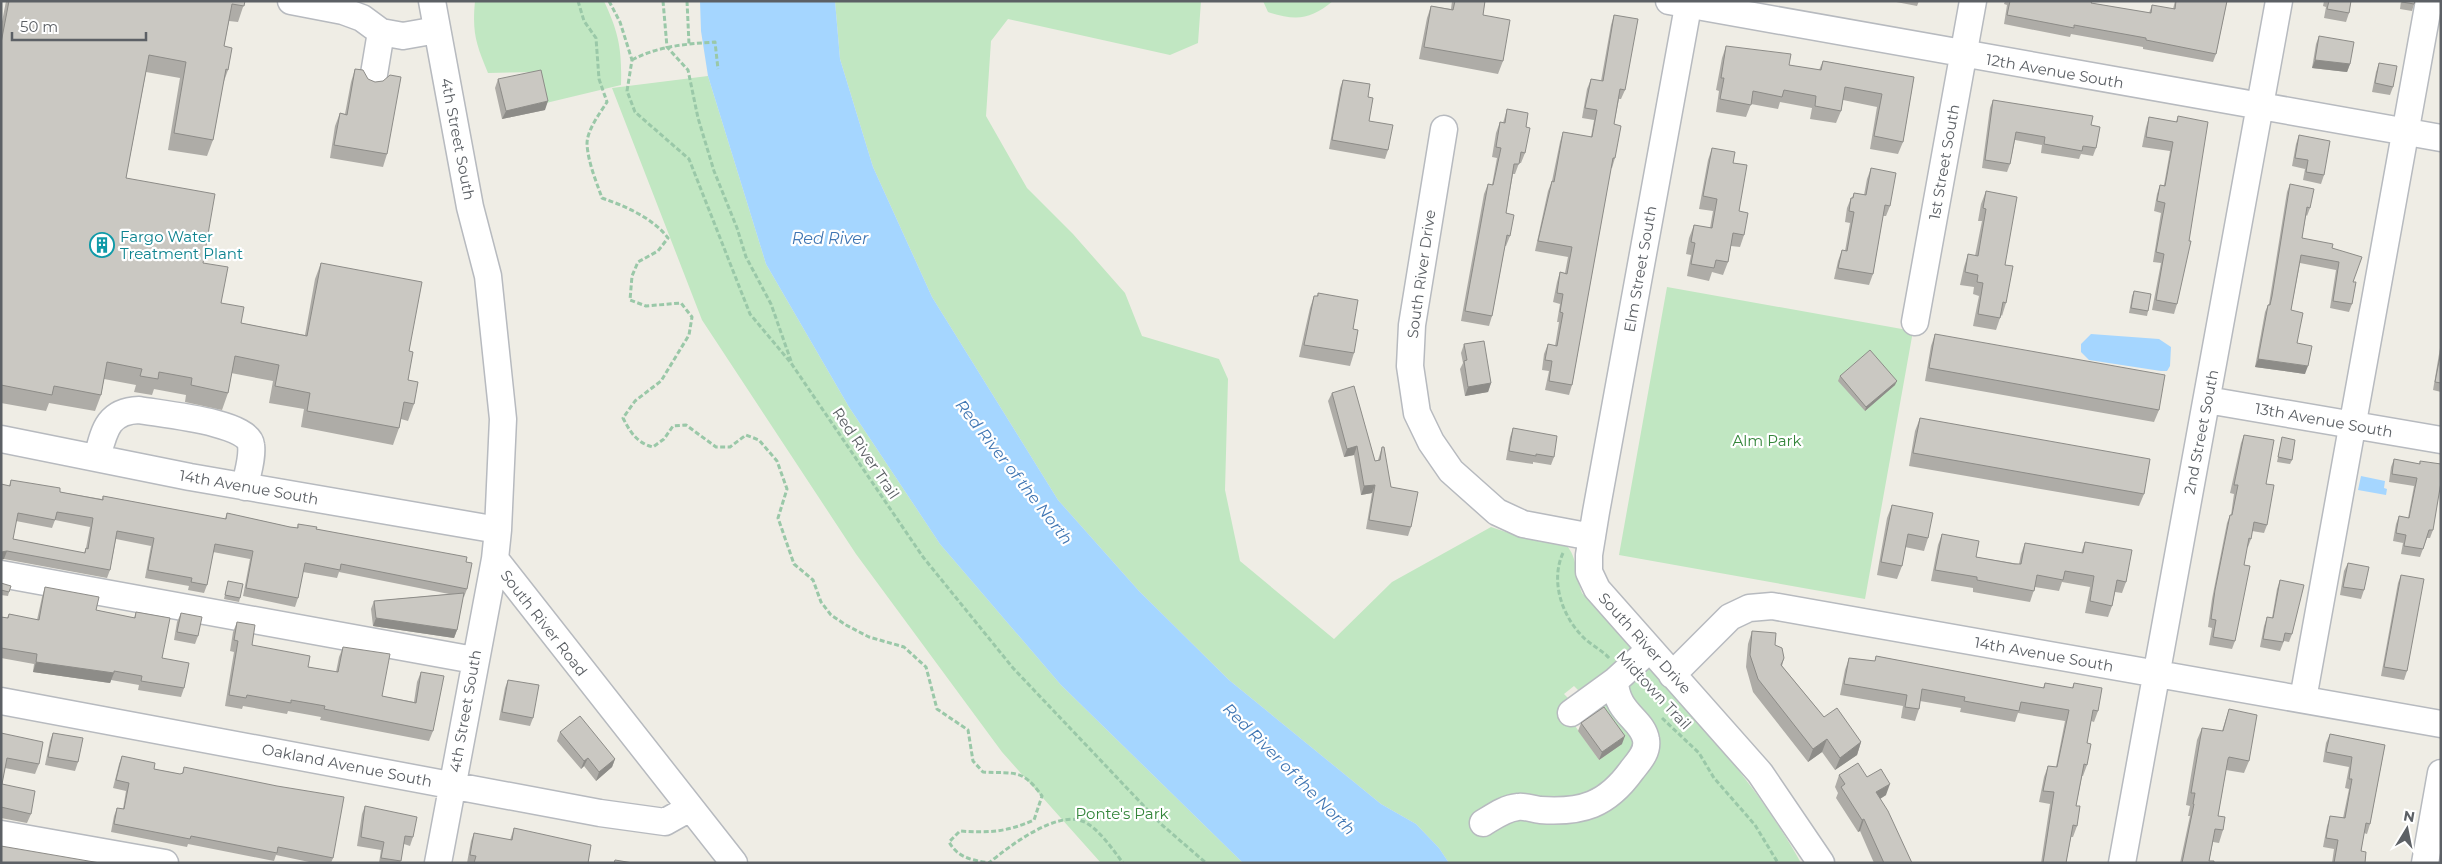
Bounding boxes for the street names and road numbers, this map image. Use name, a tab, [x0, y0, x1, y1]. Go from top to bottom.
street label: 12th Avenue South	[1985, 50, 2125, 92]
street label: 4th Street South	[437, 76, 479, 202]
street label: 1st Street South	[1924, 103, 1964, 221]
street label: Elm Street South	[1620, 204, 1660, 334]
street label: South River Drive	[1403, 208, 1439, 340]
street label: 2nd Street South	[2180, 368, 2222, 496]
street label: 13th Avenue South	[2254, 399, 2394, 441]
street label: Red River Trail	[828, 404, 904, 502]
street label: 14th Avenue South	[178, 465, 320, 509]
street label: South River Road	[497, 566, 591, 680]
street label: South River Drive	[1594, 588, 1696, 698]
street label: 14th Avenue South	[1973, 632, 2115, 676]
street label: Midtown Trail	[1612, 646, 1696, 734]
street label: 4th Street South	[445, 648, 485, 774]
street label: Oakland Avenue South	[260, 739, 434, 791]

